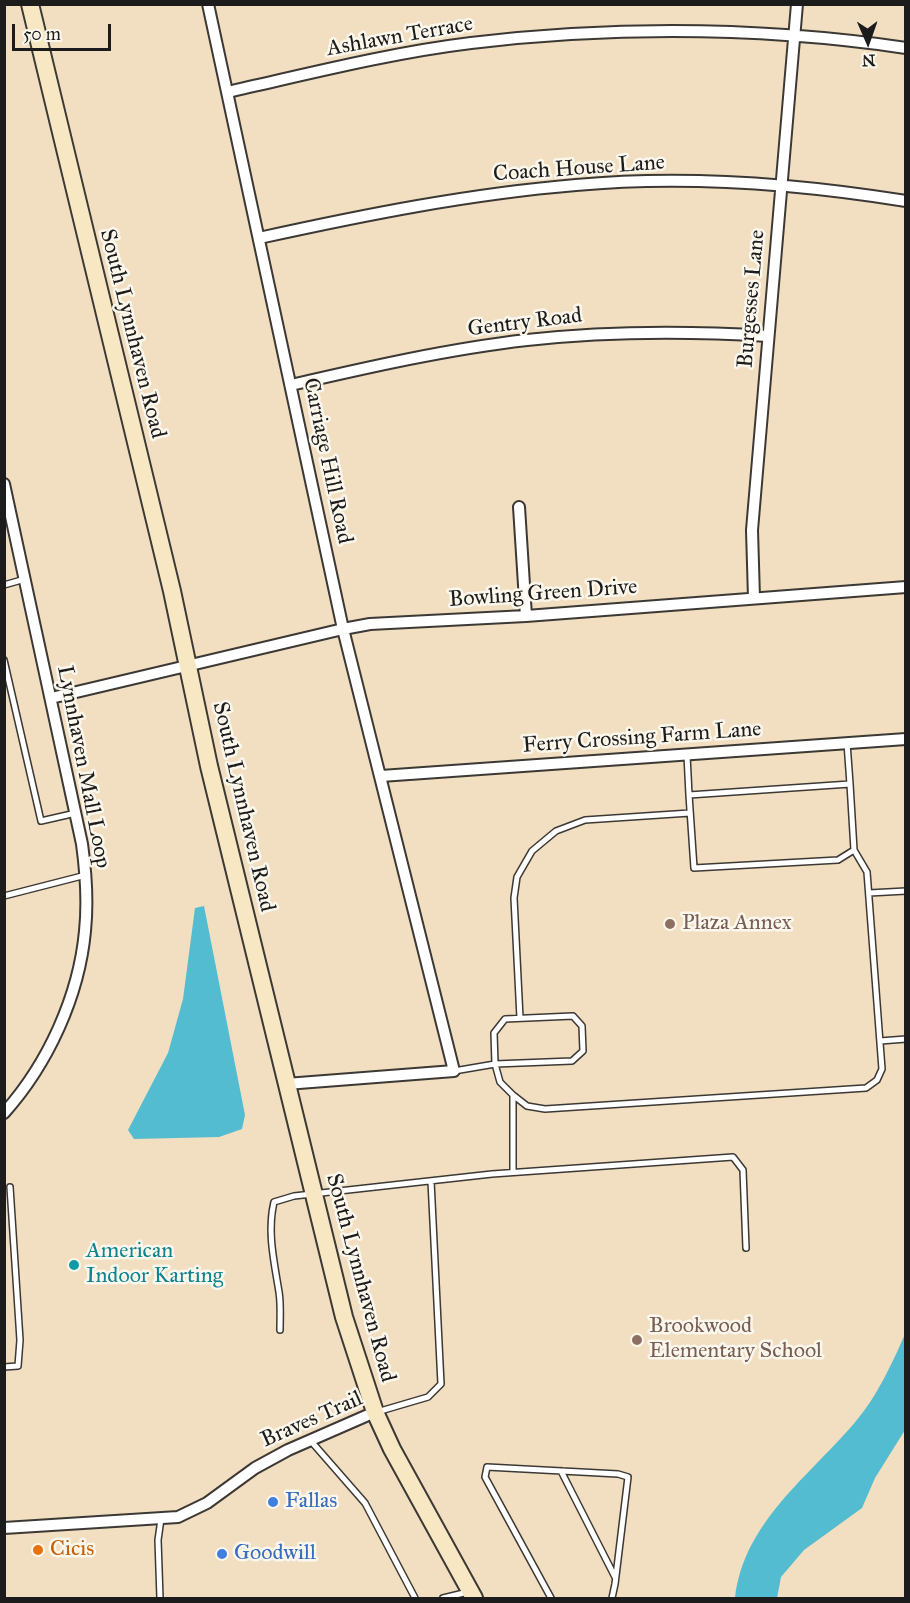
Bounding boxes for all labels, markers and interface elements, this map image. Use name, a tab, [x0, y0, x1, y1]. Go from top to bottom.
street label: Ashlawn Terrace	[325, 11, 475, 63]
scale bar	[15, 12, 114, 50]
north arrow	[838, 12, 898, 72]
text: 50 m	[23, 23, 61, 45]
text: N	[862, 51, 876, 70]
street label: Coach House Lane	[492, 150, 666, 188]
street label: South Lynnhaven Road	[93, 227, 171, 441]
street label: Burgesses Lane	[733, 229, 771, 369]
street label: Gentry Road	[466, 303, 584, 343]
street label: Carriage Hill Road	[297, 376, 357, 546]
street label: Bowling Green Drive	[448, 574, 638, 614]
street label: Lynnhaven Mall Loop	[50, 663, 116, 871]
street label: South Lynnhaven Road	[206, 699, 280, 915]
street label: Ferry Crossing Farm Lane	[522, 716, 762, 760]
place label: Plaza Annex	[682, 911, 792, 937]
marker: Plaza Annex	[663, 917, 677, 931]
street label: South Lynnhaven Road	[319, 1171, 401, 1385]
place label: American Indoor Karting	[86, 1239, 223, 1290]
marker: American Indoor Karting	[67, 1258, 81, 1272]
place label: Brookwood Elementary School	[649, 1314, 822, 1366]
marker: Brookwood Elementary School	[630, 1333, 644, 1347]
street label: Braves Trail	[257, 1386, 367, 1454]
place label: Fallas	[285, 1489, 337, 1515]
marker: Fallas	[266, 1495, 280, 1509]
place label: Cicis	[50, 1537, 94, 1563]
place label: Goodwill	[234, 1541, 316, 1567]
marker: Cicis	[31, 1543, 45, 1557]
marker: Goodwill	[215, 1547, 229, 1561]

